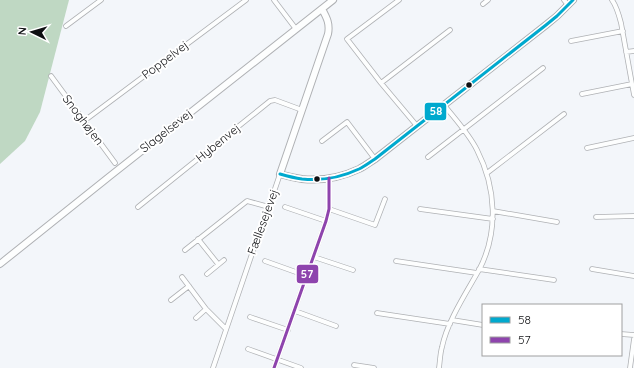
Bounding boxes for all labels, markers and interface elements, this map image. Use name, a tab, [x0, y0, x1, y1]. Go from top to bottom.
north arrow	[12, 12, 52, 52]
text: N	[15, 26, 29, 36]
street label: Poppelvej	[138, 37, 191, 82]
unlabelled marker	[464, 80, 474, 90]
street label: Snoghøjen	[60, 91, 107, 148]
line badge: 58	[424, 102, 447, 121]
text: 58	[430, 104, 442, 118]
street label: Slagelsevej	[137, 106, 195, 156]
street label: Hybenvej	[192, 120, 243, 165]
unlabelled marker	[312, 174, 322, 184]
street label: Fællesejevej	[244, 187, 281, 257]
line badge: 57	[296, 264, 319, 284]
text: 57	[301, 267, 313, 281]
legend	[482, 304, 622, 356]
text: 58	[518, 312, 531, 327]
text: 57	[518, 332, 531, 347]

